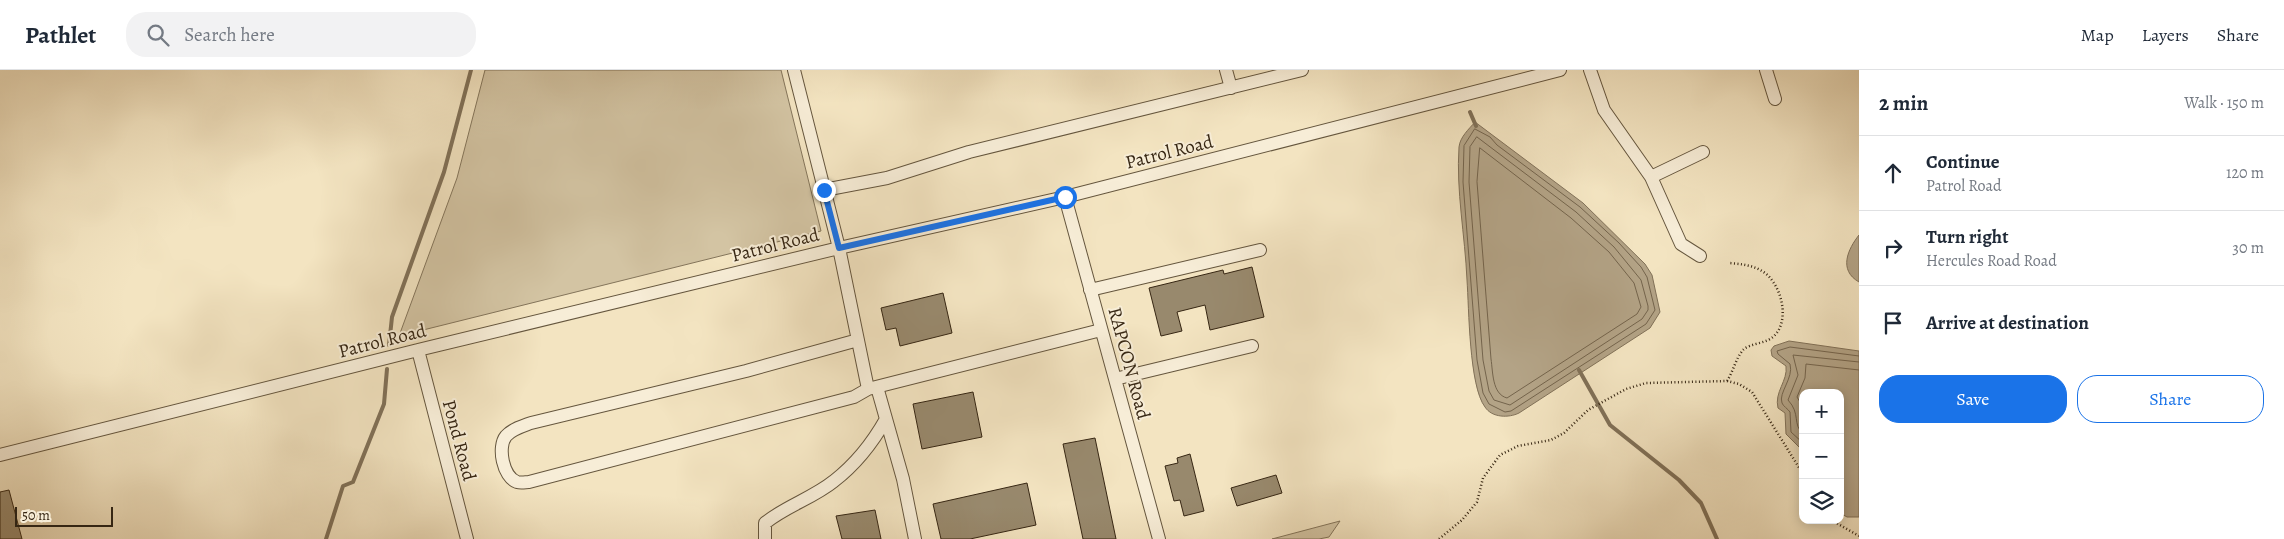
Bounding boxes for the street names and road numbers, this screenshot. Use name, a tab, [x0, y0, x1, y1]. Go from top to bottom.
street label: Patrol Road	[1123, 128, 1217, 175]
street label: Patrol Road	[729, 221, 823, 268]
street label: RAPCON Road	[1102, 304, 1157, 423]
street label: Patrol Road	[336, 317, 430, 364]
street label: Pond Road	[436, 397, 483, 484]

